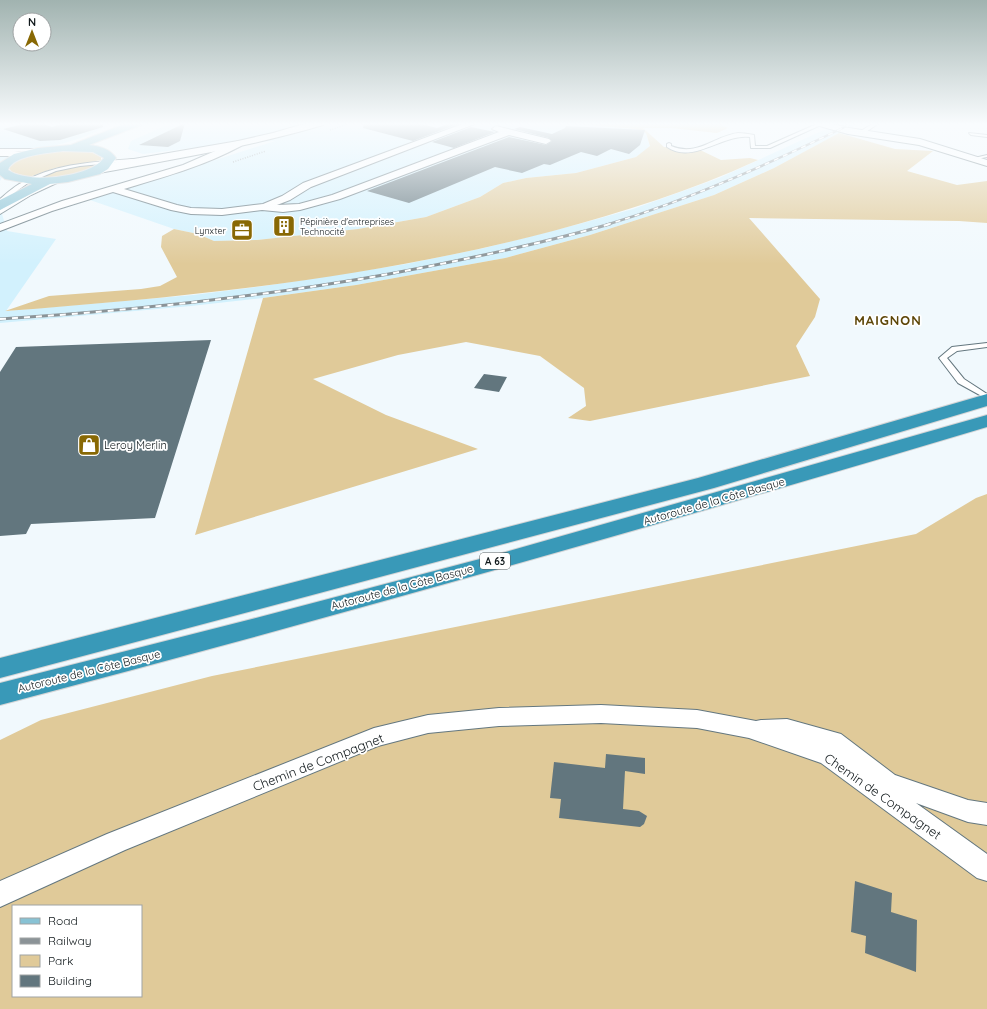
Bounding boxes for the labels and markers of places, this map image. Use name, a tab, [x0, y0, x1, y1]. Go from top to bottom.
building icon: Pépinière d'entreprises Technocité	[271, 213, 297, 239]
place label: Pépinière d'entreprises Technocité	[300, 216, 394, 237]
office icon: Lynxter	[229, 217, 255, 243]
place label: Lynxter	[195, 225, 227, 236]
shop icon: Leroy Merlin	[76, 432, 102, 458]
place label: Leroy Merlin	[104, 438, 167, 452]

